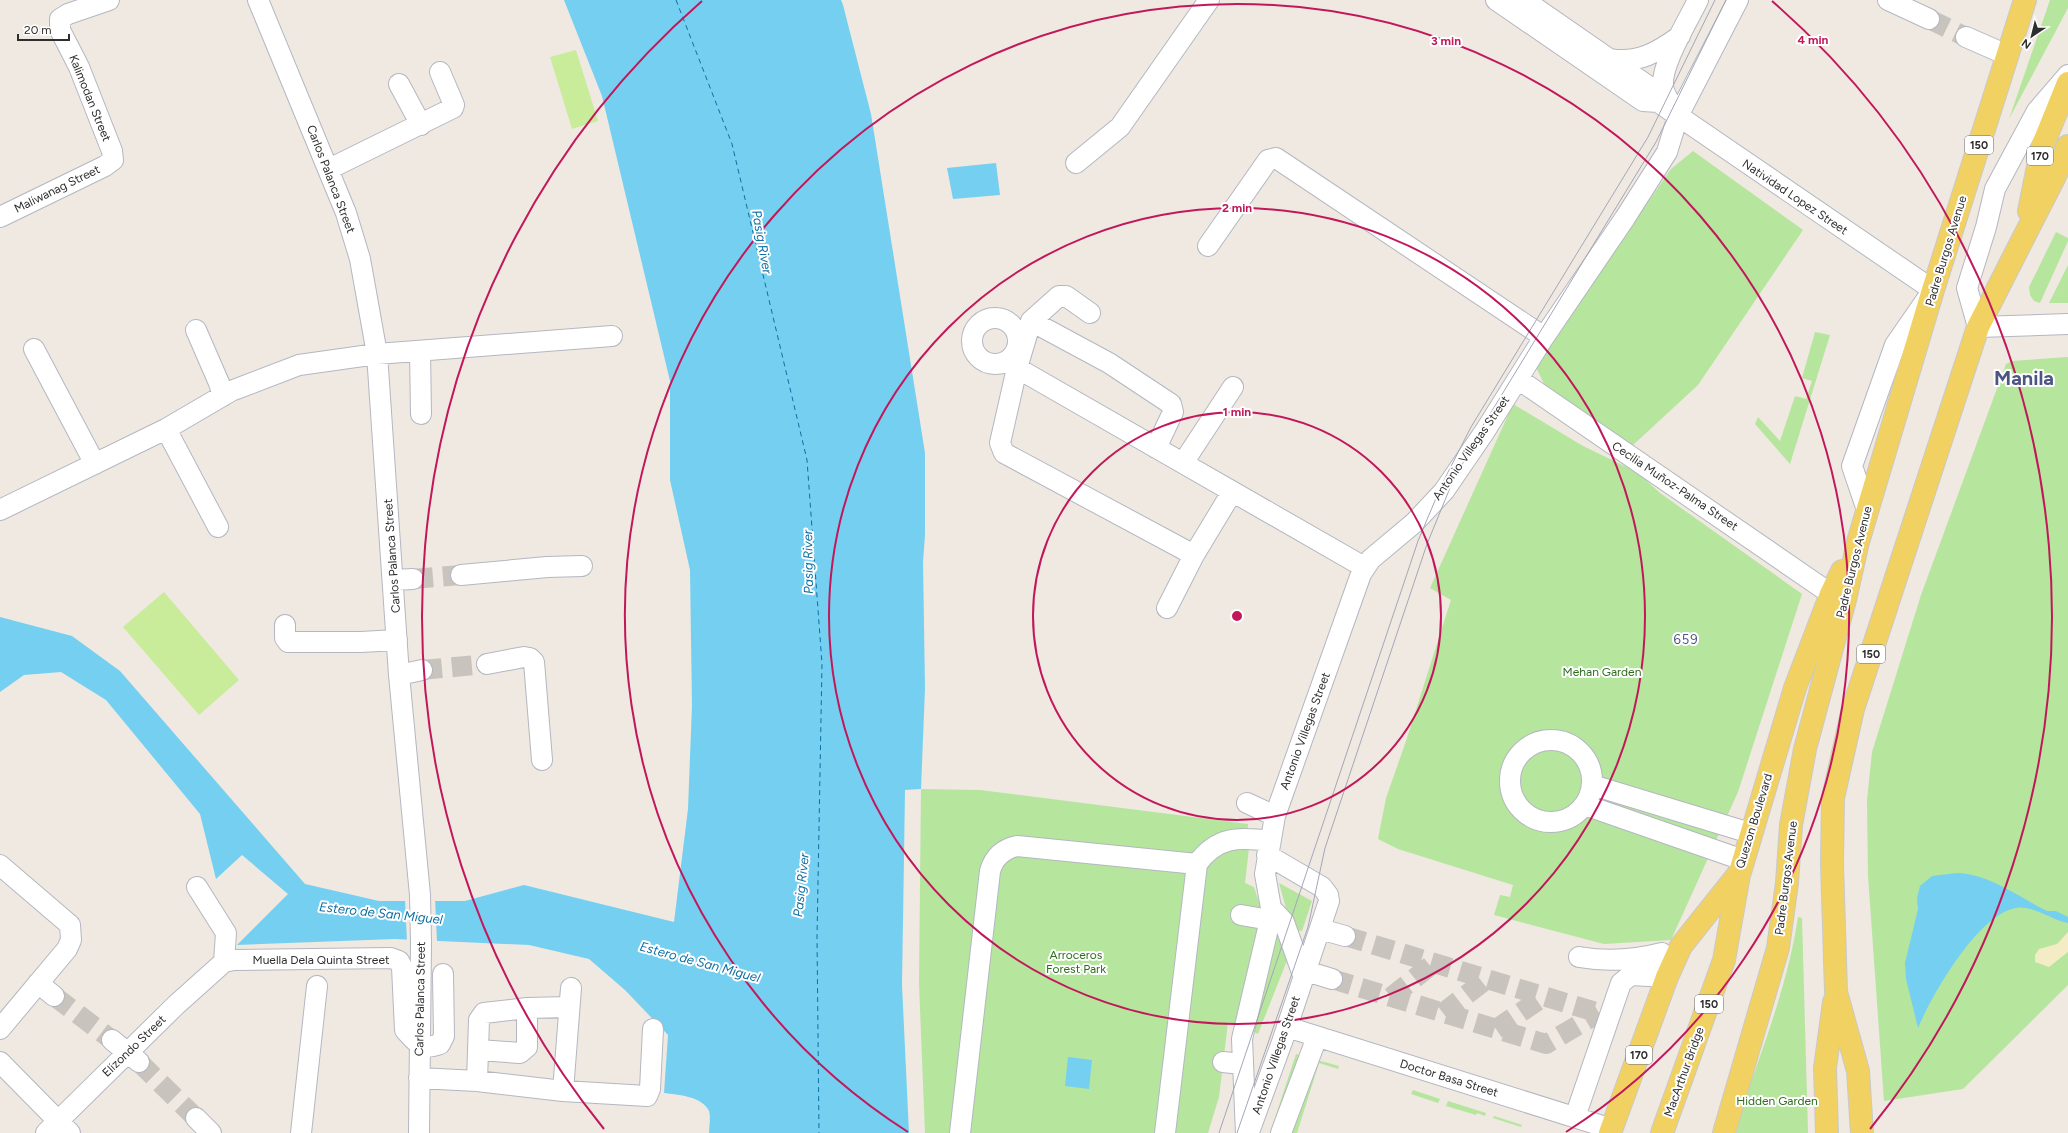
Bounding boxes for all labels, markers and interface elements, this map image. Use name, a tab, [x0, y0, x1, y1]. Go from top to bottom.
scale bar	[18, 16, 69, 42]
north arrow	[2012, 16, 2052, 56]
text: 20 m	[24, 23, 52, 37]
text: 4 min	[1798, 33, 1829, 47]
text: 3 min	[1431, 34, 1461, 48]
text: N	[2019, 36, 2034, 52]
street label: Kalimodan Street	[66, 53, 114, 144]
street label: Carlos Palanca Street	[304, 123, 358, 235]
road number: 150	[1965, 136, 1993, 154]
road number: 170	[2027, 147, 2053, 165]
street label: Natividad Lopez Street	[1740, 156, 1851, 238]
street label: Maliwanag Street	[12, 162, 103, 216]
street label: Padre Burgos Avenue	[1923, 194, 1970, 308]
text: 2 min	[1222, 201, 1252, 215]
water label: Pasig River	[749, 209, 775, 276]
district label: Manila	[1994, 366, 2054, 390]
street label: Antonio Villegas Street	[1430, 393, 1513, 503]
text: 1 min	[1223, 405, 1251, 419]
street label: Cecilia Muñoz-Palma Street	[1609, 439, 1741, 534]
street label: Carlos Palanca Street	[381, 498, 403, 614]
street label: Padre Burgos Avenue	[1833, 504, 1875, 619]
water label: Pasig River	[800, 529, 816, 594]
centre of rings	[1230, 609, 1244, 623]
district label: 659	[1673, 632, 1699, 647]
road number: 150	[1857, 645, 1885, 663]
park label: Mehan Garden	[1563, 665, 1642, 679]
street label: Antonio Villegas Street	[1277, 670, 1333, 792]
street label: Quezon Boulevard	[1733, 772, 1775, 870]
street label: Padre Burgos Avenue	[1772, 820, 1800, 936]
water label: Pasig River	[790, 852, 812, 918]
water label: Estero de San Miguel	[319, 899, 444, 927]
water label: Estero de San Miguel	[638, 939, 762, 985]
street label: Carlos Palanca Street	[412, 941, 428, 1056]
park label: Arroceros Forest Park	[1046, 948, 1106, 976]
street label: Muella Dela Quinta Street	[252, 953, 390, 967]
street label: Antonio Villegas Street	[1249, 994, 1303, 1116]
road number: 150	[1695, 995, 1723, 1013]
street label: Elizondo Street	[99, 1012, 169, 1080]
street label: MacArthur Bridge	[1661, 1025, 1707, 1119]
road number: 170	[1626, 1046, 1652, 1064]
street label: Doctor Basa Street	[1398, 1056, 1500, 1100]
park label: Hidden Garden	[1736, 1094, 1818, 1108]

